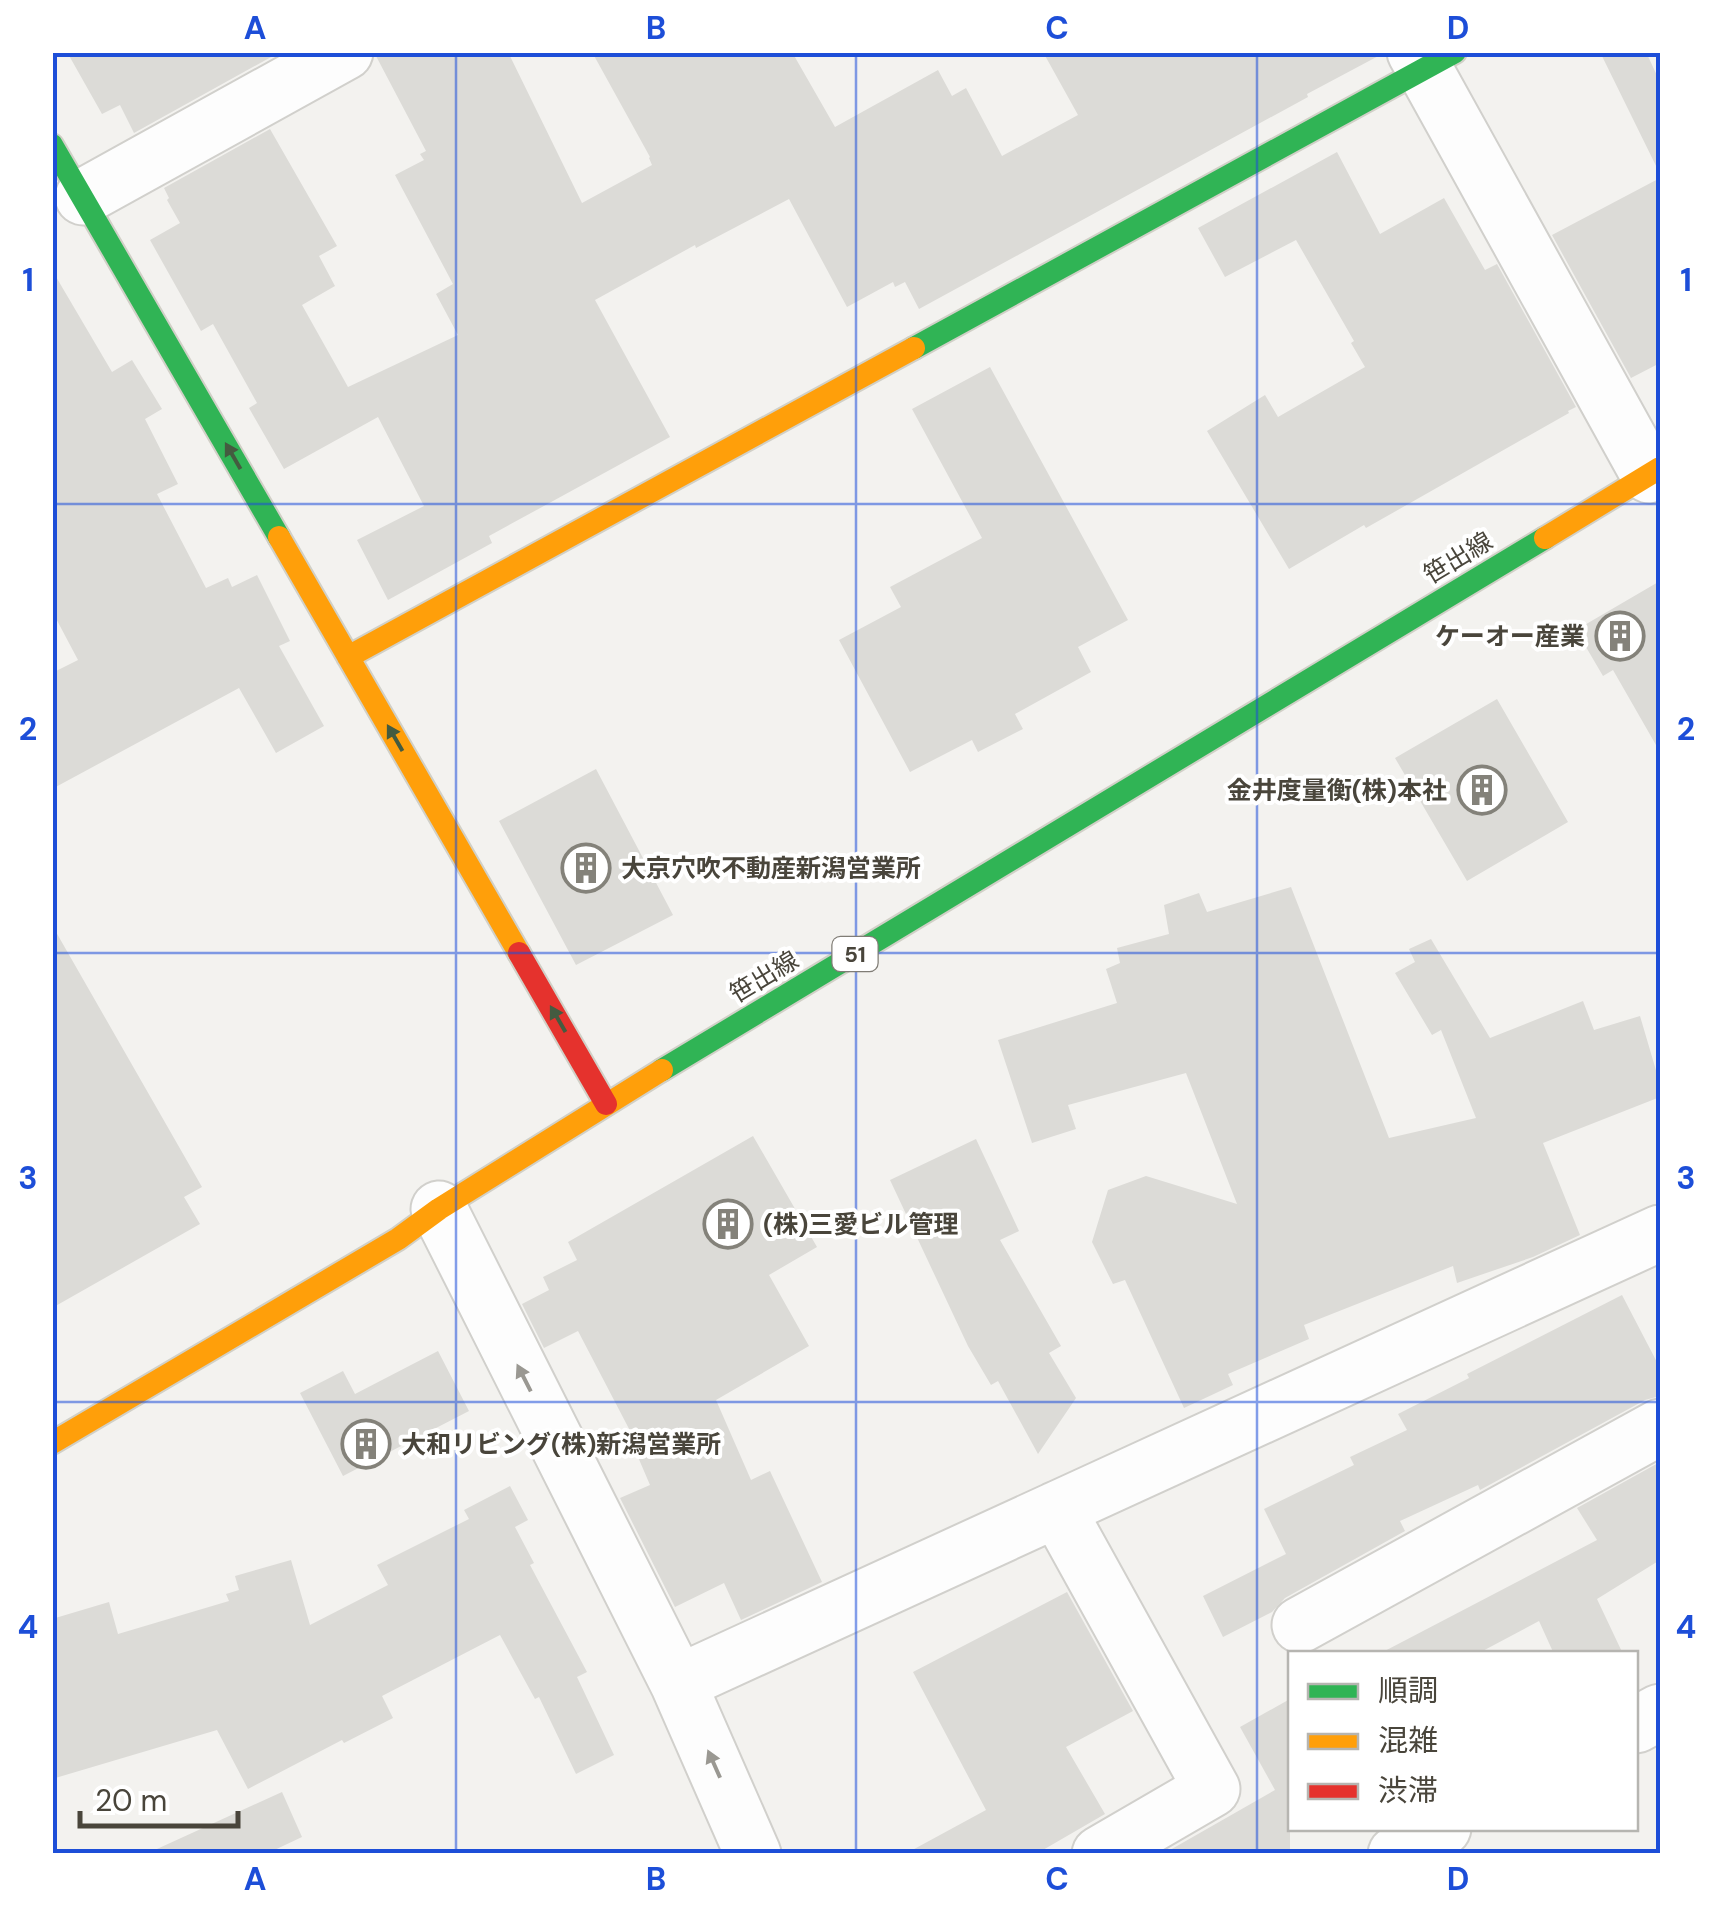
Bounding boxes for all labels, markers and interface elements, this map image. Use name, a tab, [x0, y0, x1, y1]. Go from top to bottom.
text: A	[244, 7, 266, 49]
text: B	[646, 7, 666, 49]
text: C	[1045, 7, 1069, 49]
text: D	[1447, 7, 1469, 49]
text: 1	[22, 259, 34, 301]
text: 1	[1680, 259, 1692, 301]
one-way arrow	[224, 442, 241, 471]
street label: 笹出線	[1417, 525, 1499, 591]
building icon: ケーオー産業	[1594, 610, 1646, 662]
place label: ケーオー産業	[1435, 620, 1585, 653]
text: 2	[19, 708, 37, 750]
text: 2	[1677, 708, 1695, 750]
one-way arrow	[387, 724, 404, 752]
building icon: 金井度量衡(株)本社	[1456, 764, 1508, 816]
place label: 金井度量衡(株)本社	[1227, 774, 1447, 807]
building icon: 大京穴吹不動産新潟営業所	[560, 842, 612, 894]
place label: 大京穴吹不動産新潟営業所	[621, 852, 921, 885]
road number: 51	[832, 937, 878, 971]
street label: 笹出線	[723, 944, 805, 1010]
one-way arrow	[550, 1005, 567, 1033]
text: 3	[18, 1157, 38, 1199]
text: 3	[1676, 1157, 1696, 1199]
building icon: (株)三愛ビル管理	[702, 1198, 754, 1250]
place label: (株)三愛ビル管理	[763, 1208, 958, 1241]
one-way arrow	[516, 1364, 533, 1393]
building icon: 大和リビング(株)新潟営業所	[340, 1418, 392, 1470]
place label: 大和リビング(株)新潟営業所	[401, 1428, 721, 1461]
text: 4	[18, 1606, 38, 1648]
text: 4	[1676, 1606, 1696, 1648]
legend	[1288, 1651, 1638, 1831]
text: 順調	[1378, 1671, 1438, 1710]
text: 混雑	[1378, 1721, 1438, 1760]
one-way arrow	[705, 1749, 722, 1778]
scale bar	[80, 1766, 238, 1828]
text: 渋滞	[1378, 1771, 1438, 1810]
text: 20 m	[95, 1781, 167, 1820]
text: A	[244, 1858, 266, 1900]
text: B	[646, 1858, 666, 1900]
text: C	[1045, 1858, 1069, 1900]
text: D	[1447, 1858, 1469, 1900]

